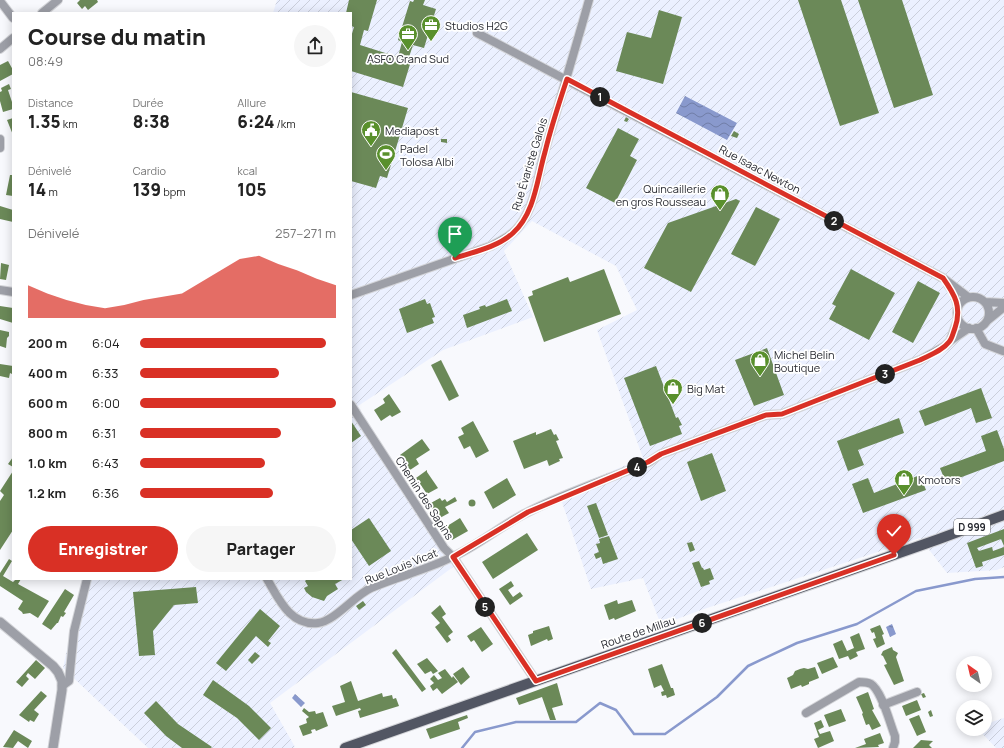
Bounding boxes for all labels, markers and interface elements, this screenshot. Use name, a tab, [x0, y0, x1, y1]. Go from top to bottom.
office icon: Studios H2G	[420, 14, 442, 42]
place label: Studios H2G	[445, 18, 508, 33]
text: Course du matin	[28, 22, 206, 52]
office icon: ASFO Grand Sud	[397, 23, 419, 51]
button: share	[294, 25, 336, 67]
place label: ASFO Grand Sud	[367, 51, 449, 66]
text: 08:49	[28, 52, 63, 70]
pin: 1	[590, 87, 610, 107]
text: 1	[598, 89, 602, 104]
text: Distance	[28, 95, 73, 110]
text: Durée	[133, 95, 163, 110]
text: Allure	[237, 95, 266, 110]
text: 1.35	[28, 110, 61, 133]
text: 8:38	[133, 110, 170, 133]
text: 6:24	[237, 110, 274, 133]
text: km	[61, 116, 78, 131]
text: /km	[274, 116, 296, 131]
street label: Rue Évariste Galois	[508, 116, 550, 212]
public building icon: Mediapost	[360, 119, 382, 147]
place label: Mediapost	[385, 123, 439, 138]
place label: Padel Tolosa Albi	[400, 141, 454, 169]
street label: Rue Isaac Newton	[717, 141, 803, 197]
sports icon: Padel Tolosa Albi	[375, 143, 397, 171]
text: Dénivelé	[28, 163, 72, 178]
text: Cardio	[133, 163, 166, 178]
text: kcal	[237, 163, 257, 178]
text: 14	[28, 178, 46, 201]
text: 139	[133, 178, 161, 201]
text: 105	[237, 178, 267, 201]
place label: Quincaillerie en gros Rousseau	[616, 181, 707, 209]
shop icon: Quincaillerie en gros Rousseau	[709, 183, 731, 211]
text: m	[46, 184, 58, 199]
text: bpm	[161, 184, 186, 199]
pin: 2	[824, 211, 844, 231]
text: 2	[831, 213, 837, 228]
pin	[438, 217, 472, 258]
icon: arrive	[444, 223, 466, 245]
text: Dénivelé	[28, 224, 79, 242]
text: 257–271 m	[275, 224, 336, 242]
text: 200 m	[28, 334, 67, 352]
text: 6:04	[92, 334, 120, 352]
place label: Michel Belin Boutique	[774, 347, 834, 375]
shop icon: Michel Belin Boutique	[749, 349, 771, 377]
text: 400 m	[28, 364, 67, 382]
text: 6:33	[92, 364, 118, 382]
pin: 3	[875, 364, 895, 384]
text: 3	[882, 366, 888, 381]
shop icon: Big Mat	[662, 377, 684, 405]
place label: Big Mat	[687, 381, 725, 396]
text: 600 m	[28, 394, 67, 412]
text: 6:00	[92, 394, 120, 412]
text: 800 m	[28, 424, 67, 442]
text: 6:31	[92, 424, 116, 442]
street label: Chemin des Sapins	[392, 453, 458, 543]
text: 1.0 km	[28, 454, 67, 472]
text: 6:43	[92, 454, 119, 472]
pin: 4	[627, 457, 647, 477]
text: 4	[634, 459, 640, 474]
shop icon: Kmotors	[893, 468, 915, 496]
place label: Kmotors	[918, 472, 961, 487]
text: 1.2 km	[28, 484, 66, 502]
text: 6:36	[92, 484, 119, 502]
pin	[877, 514, 911, 555]
road number: D 999	[954, 519, 990, 535]
icon: check	[883, 520, 905, 542]
button: Enregistrer	[28, 526, 178, 572]
button: Partager	[186, 526, 336, 572]
street label: Rue Louis Vicat	[363, 545, 439, 587]
pin: 5	[475, 597, 495, 617]
text: 5	[482, 599, 488, 614]
street label: Route de Millau	[599, 612, 677, 652]
pin: 6	[692, 613, 712, 633]
text: 6	[699, 615, 705, 630]
north arrow	[956, 656, 992, 692]
map controls	[956, 656, 992, 736]
button: layers	[956, 700, 992, 736]

